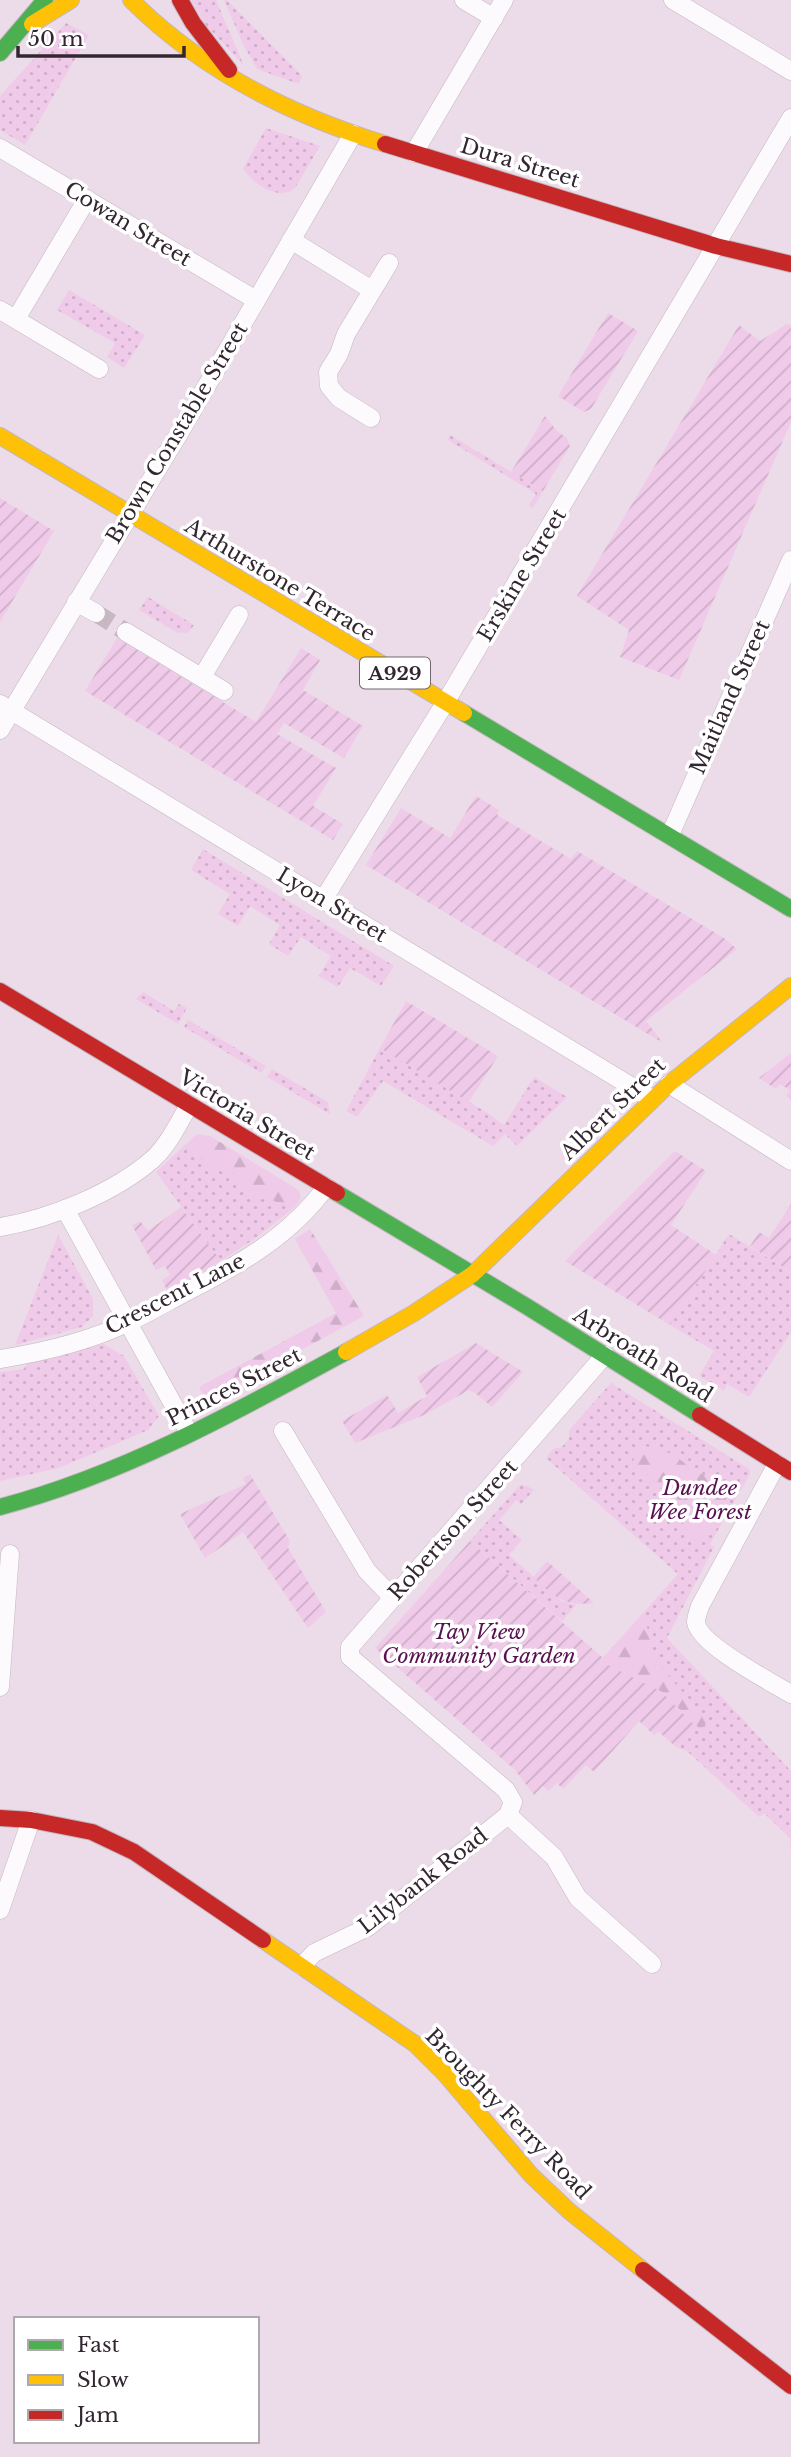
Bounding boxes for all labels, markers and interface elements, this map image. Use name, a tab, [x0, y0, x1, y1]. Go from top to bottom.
scale bar	[18, 14, 184, 58]
text: 50 m	[28, 26, 84, 52]
street label: Dura Street	[457, 133, 583, 193]
street label: Cowan Street	[60, 176, 196, 272]
street label: Brown Constable Street	[101, 318, 253, 548]
street label: Erskine Street	[472, 504, 572, 646]
street label: Arthurstone Terrace	[179, 512, 380, 647]
street label: Maitland Street	[684, 616, 776, 778]
road number: A929	[360, 658, 430, 688]
street label: Lyon Street	[272, 862, 392, 948]
street label: Albert Street	[554, 1052, 671, 1166]
street label: Victoria Street	[173, 1064, 320, 1166]
street label: Crescent Lane	[101, 1248, 249, 1340]
street label: Arbroath Road	[568, 1301, 717, 1408]
street label: Princes Street	[162, 1342, 306, 1432]
street label: Robertson Street	[383, 1454, 523, 1606]
park label: Dundee Wee Forest	[648, 1475, 752, 1525]
park label: Tay View Community Garden	[382, 1619, 576, 1669]
street label: Lilybank Road	[353, 1822, 493, 1940]
street label: Broughty Ferry Road	[420, 2023, 596, 2205]
legend	[14, 2317, 259, 2443]
text: Fast	[77, 2332, 119, 2358]
text: Slow	[77, 2367, 129, 2393]
text: Jam	[74, 2402, 119, 2428]

